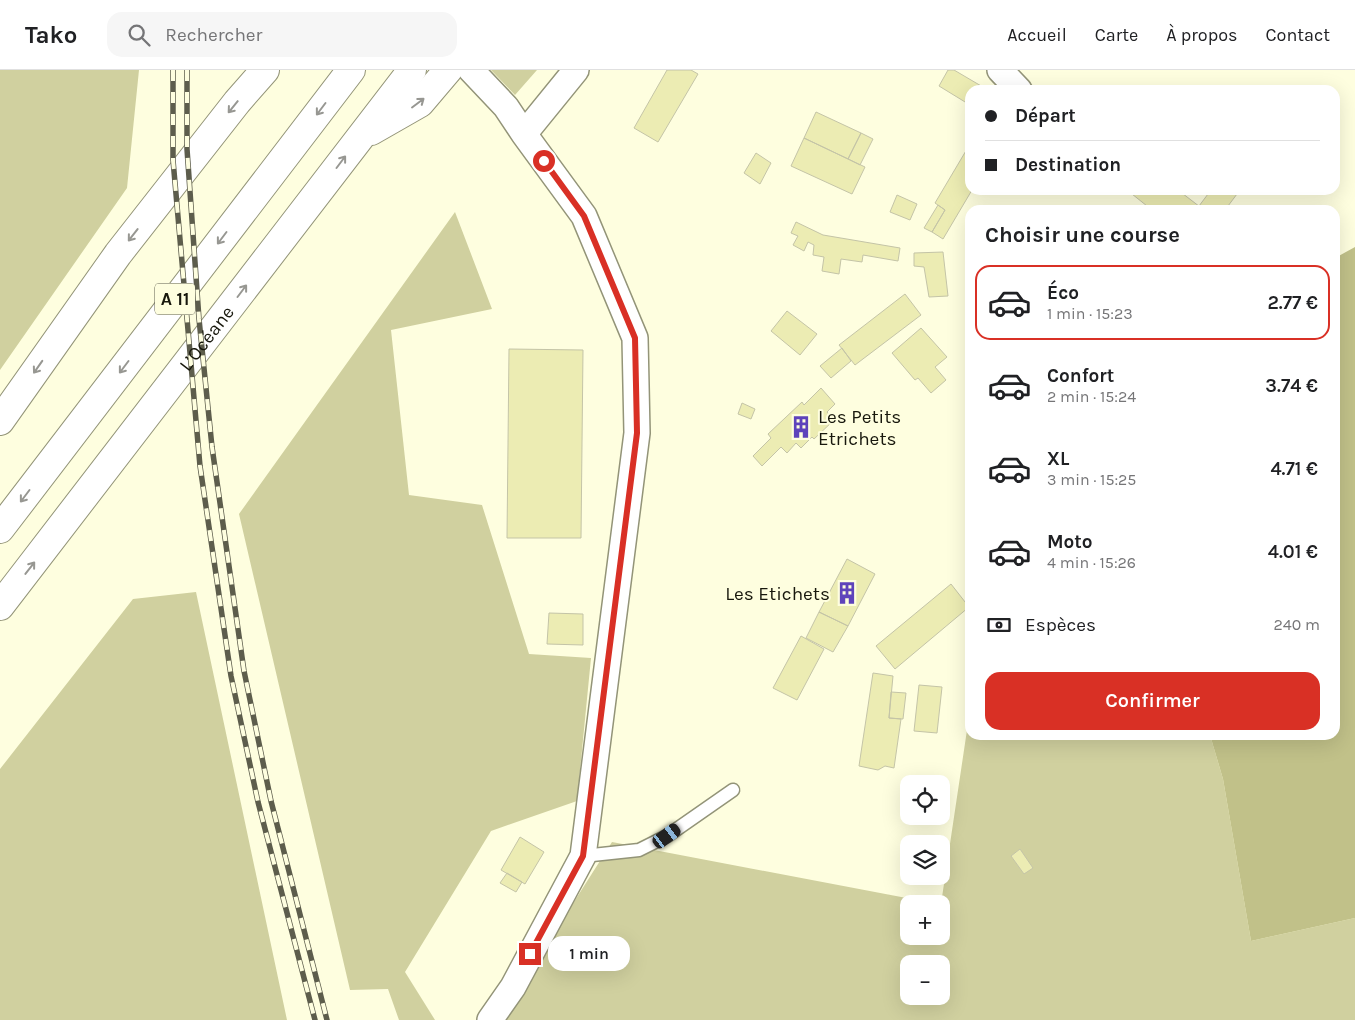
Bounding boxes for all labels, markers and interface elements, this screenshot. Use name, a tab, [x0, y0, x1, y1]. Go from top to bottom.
search box	[107, 12, 457, 57]
text: Tako	[25, 21, 77, 49]
icon: search	[125, 21, 153, 49]
text: Rechercher	[165, 24, 262, 46]
text: Accueil	[1007, 24, 1067, 46]
text: Carte	[1095, 24, 1138, 46]
text: À propos	[1166, 24, 1238, 46]
text: Contact	[1266, 24, 1330, 46]
one-way arrow	[411, 98, 424, 109]
one-way arrow	[228, 100, 239, 113]
one-way arrow	[316, 102, 326, 116]
text: Départ	[1015, 105, 1076, 127]
route start	[533, 150, 555, 172]
text: Destination	[1015, 154, 1121, 176]
one-way arrow	[335, 156, 346, 169]
text: Choisir une course	[985, 222, 1180, 248]
one-way arrow	[127, 228, 138, 241]
one-way arrow	[217, 231, 228, 244]
icon: car	[987, 280, 1032, 325]
text: Éco	[1047, 282, 1079, 304]
road number: A 11	[155, 283, 195, 314]
one-way arrow	[236, 285, 247, 298]
text: 2.77 €	[1267, 292, 1318, 314]
street label: L’Océane	[175, 302, 239, 376]
text: 1 min · 15:23	[1047, 304, 1133, 323]
one-way arrow	[33, 360, 43, 374]
one-way arrow	[118, 360, 129, 373]
icon: car	[987, 363, 1032, 408]
text: Confort	[1047, 365, 1114, 387]
text: 3.74 €	[1265, 375, 1318, 397]
text: 2 min · 15:24	[1047, 387, 1136, 406]
place label: Les Petits Etrichets	[818, 406, 901, 450]
building icon: Les Petits Etrichets	[788, 414, 814, 440]
icon: car	[987, 446, 1032, 491]
text: XL	[1047, 448, 1069, 470]
text: 4.71 €	[1270, 458, 1318, 480]
text: 3 min · 15:25	[1047, 470, 1136, 489]
one-way arrow	[20, 489, 30, 503]
icon: car	[987, 529, 1032, 574]
text: Moto	[1047, 531, 1093, 553]
text: 4.01 €	[1268, 541, 1318, 563]
text: 4 min · 15:26	[1047, 553, 1136, 572]
one-way arrow	[24, 562, 35, 575]
building icon: Les Etichets	[834, 580, 860, 606]
place label: Les Etichets	[725, 583, 830, 605]
icon: cash	[985, 611, 1013, 639]
text: Espèces	[1025, 614, 1096, 636]
text: 240 m	[1274, 615, 1320, 634]
button: Confirmer	[985, 672, 1320, 730]
map controls	[900, 775, 950, 1005]
button: locate	[900, 775, 950, 825]
car	[650, 821, 683, 851]
button: layers	[900, 835, 950, 885]
button: +	[900, 895, 950, 945]
callout: 1 min	[548, 936, 630, 972]
route end	[519, 943, 541, 965]
text: 1 min	[569, 944, 609, 963]
button: −	[900, 955, 950, 1005]

